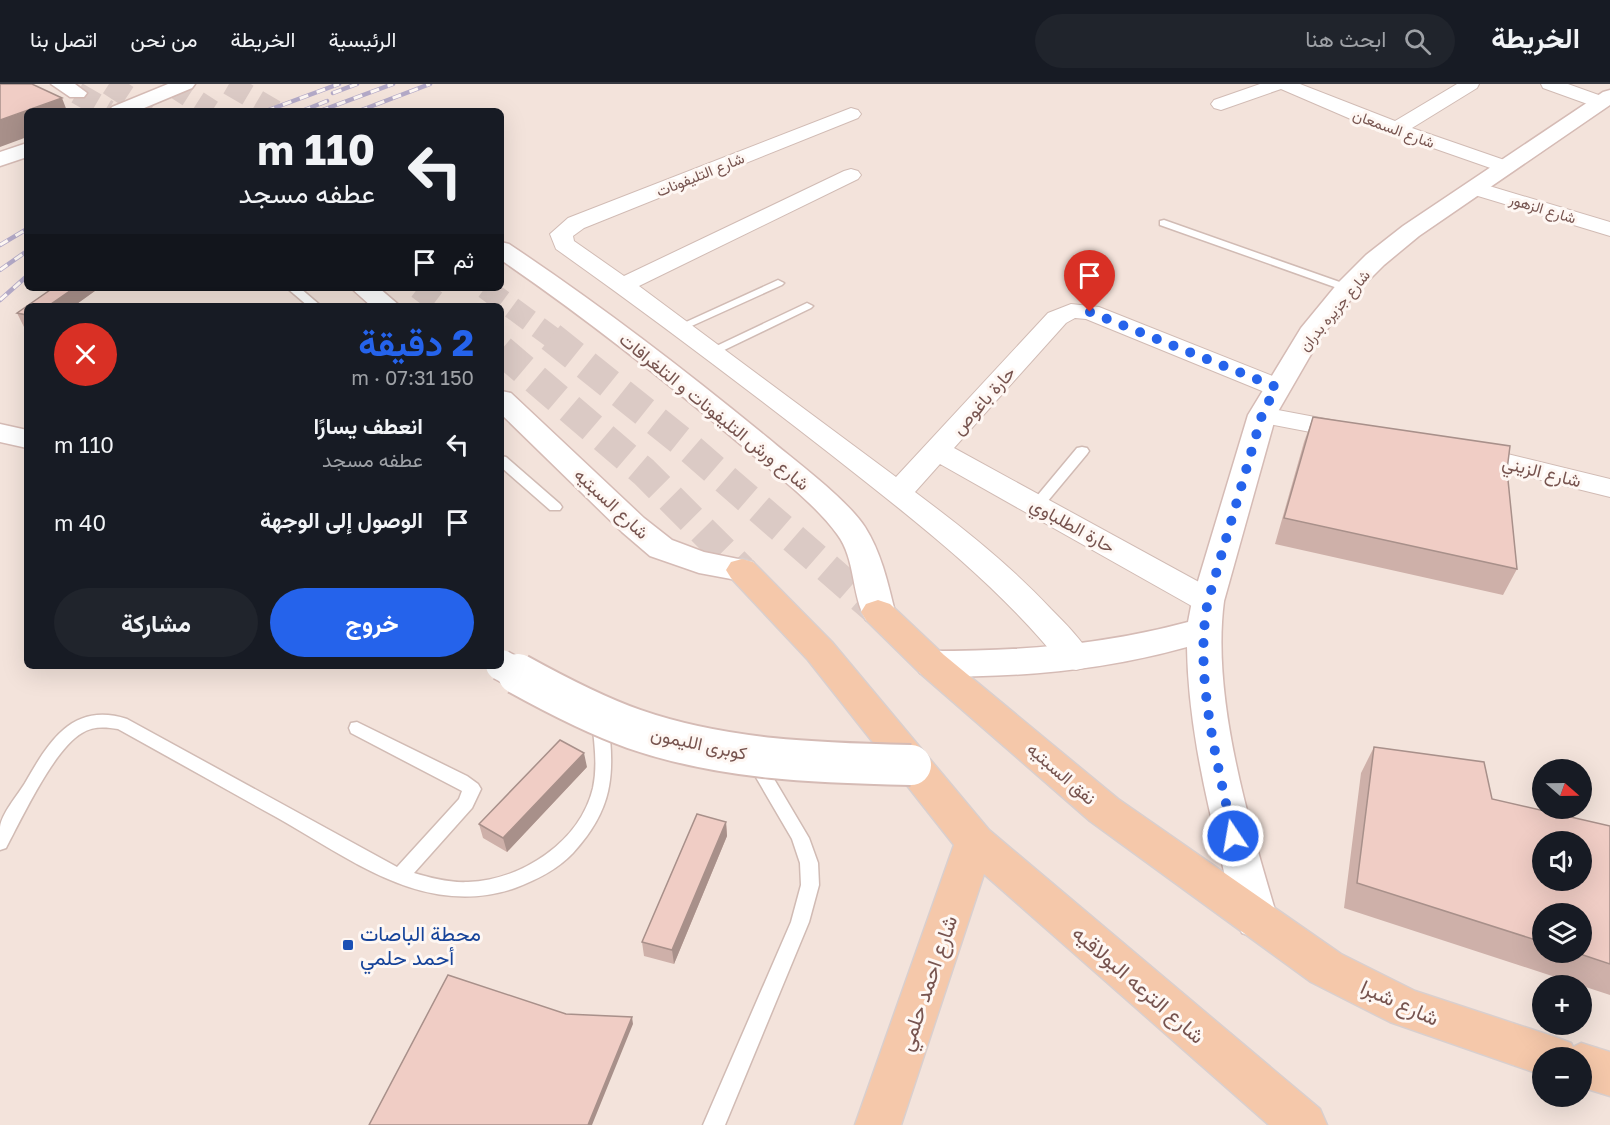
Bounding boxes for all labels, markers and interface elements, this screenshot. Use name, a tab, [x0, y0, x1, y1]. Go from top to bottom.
search box	[1035, 14, 1455, 68]
text: الخريطة	[1491, 21, 1580, 54]
text: ابحث هنا	[1305, 25, 1386, 52]
icon: search	[1401, 25, 1434, 58]
text: اتصل بنا	[30, 26, 97, 52]
text: من نحن	[130, 26, 198, 52]
text: الخريطة	[231, 26, 295, 52]
text: الرئيسية	[328, 26, 396, 52]
street label: شارع السمعان	[1350, 105, 1437, 154]
text: 110 m	[257, 124, 375, 174]
icon: left	[396, 132, 474, 210]
street label: شارع التليفونات	[653, 148, 748, 203]
text: عطفه مسجد	[239, 177, 375, 209]
street label: شارع الزهور	[1506, 189, 1579, 230]
icon: arrive	[408, 246, 441, 279]
text: ثم	[453, 246, 474, 273]
pin	[1064, 250, 1115, 312]
icon: arrive	[1073, 259, 1106, 292]
street label: شارع جزيره بدران	[1295, 266, 1376, 356]
text: 2 دقيقة	[358, 321, 474, 364]
button: close	[54, 323, 117, 386]
street label: شارع ورش التليفونات و التلغرافات	[614, 328, 814, 496]
street label: حارة باغوص	[947, 361, 1020, 439]
text: 150 m · 07:31	[351, 365, 474, 389]
text: انعطف يسارًا	[313, 412, 423, 439]
icon: left	[441, 428, 474, 461]
text: 110 m	[54, 431, 114, 458]
text: عطفه مسجد	[322, 447, 423, 471]
street label: شارع الزيني	[1499, 451, 1584, 496]
street label: شارع السبتيه	[569, 463, 654, 545]
street label: حارة الطلباوي	[1024, 493, 1119, 562]
text: الوصول إلى الوجهة	[260, 506, 423, 533]
icon: arrive	[441, 506, 474, 539]
text: 40 m	[54, 509, 106, 536]
button: مشاركة	[54, 588, 258, 657]
button: خروج	[270, 588, 474, 657]
street label: كوبرى الليمون	[649, 722, 749, 765]
street label: نفق السبتيه	[1022, 737, 1101, 810]
north arrow	[1532, 759, 1592, 819]
map controls	[1532, 759, 1592, 1107]
position arrow	[1201, 804, 1265, 868]
button: sound	[1532, 831, 1592, 891]
button: layers	[1532, 903, 1592, 963]
street label: شارع احمد حلمي	[892, 912, 967, 1056]
street label: شارع الترعه البولاقيه	[1066, 919, 1211, 1050]
place label: محطة الباصات أحمد حلمي	[360, 920, 481, 975]
marker: محطة الباصات أحمد حلمي	[341, 938, 355, 952]
street label: شارع شبرا	[1356, 973, 1443, 1033]
button: +	[1532, 975, 1592, 1035]
button: −	[1532, 1047, 1592, 1107]

